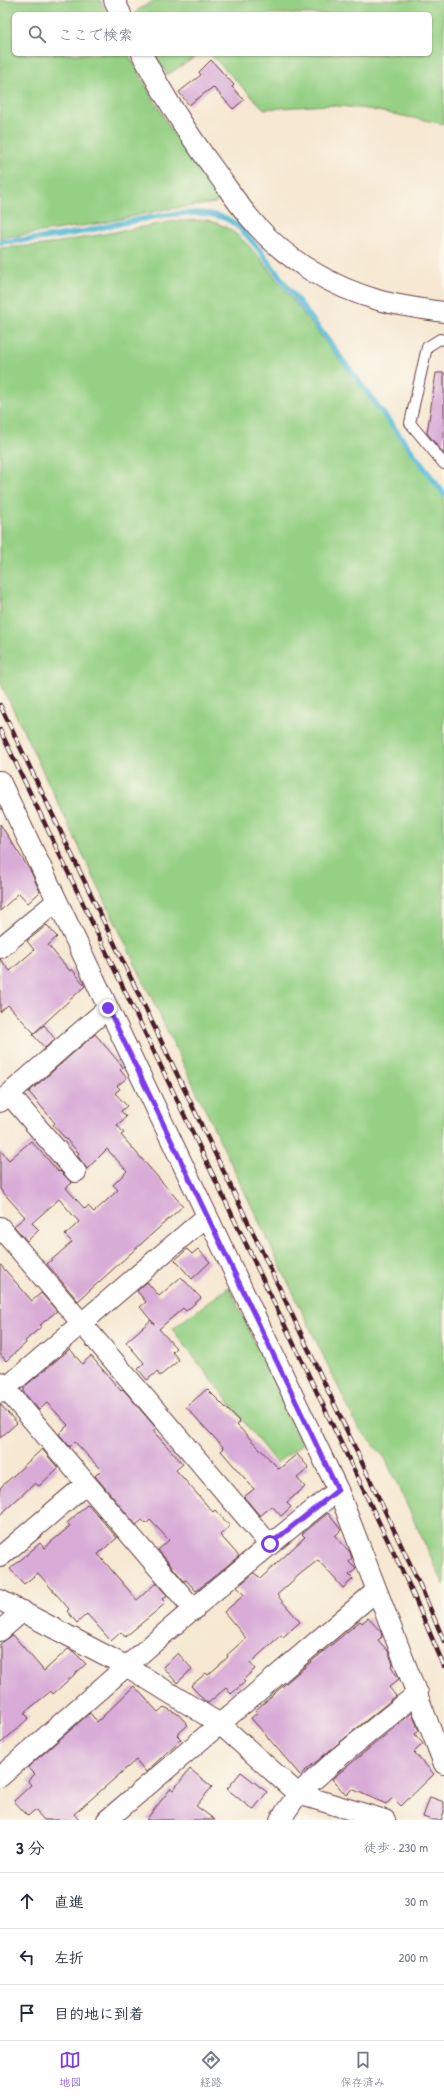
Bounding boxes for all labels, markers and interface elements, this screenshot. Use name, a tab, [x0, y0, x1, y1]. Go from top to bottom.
search box	[12, 12, 432, 56]
icon: search	[26, 23, 48, 45]
text: ここで検索	[58, 24, 133, 45]
route end	[99, 999, 117, 1017]
route start	[261, 1535, 279, 1553]
text: 3 分	[16, 1836, 45, 1859]
text: 徒歩 · 230 m	[364, 1838, 428, 1856]
icon: ahead	[16, 1890, 38, 1912]
text: 直進	[54, 1891, 84, 1912]
text: 30 m	[405, 1892, 428, 1910]
icon: left	[16, 1946, 38, 1968]
text: 左折	[54, 1947, 84, 1968]
text: 200 m	[398, 1948, 428, 1966]
icon: arrive	[16, 2002, 38, 2024]
text: 目的地に到着	[54, 2003, 144, 2024]
tab: 地図	[59, 2049, 81, 2089]
tab: 経路	[200, 2049, 222, 2089]
tab: 保存済み	[341, 2049, 385, 2089]

